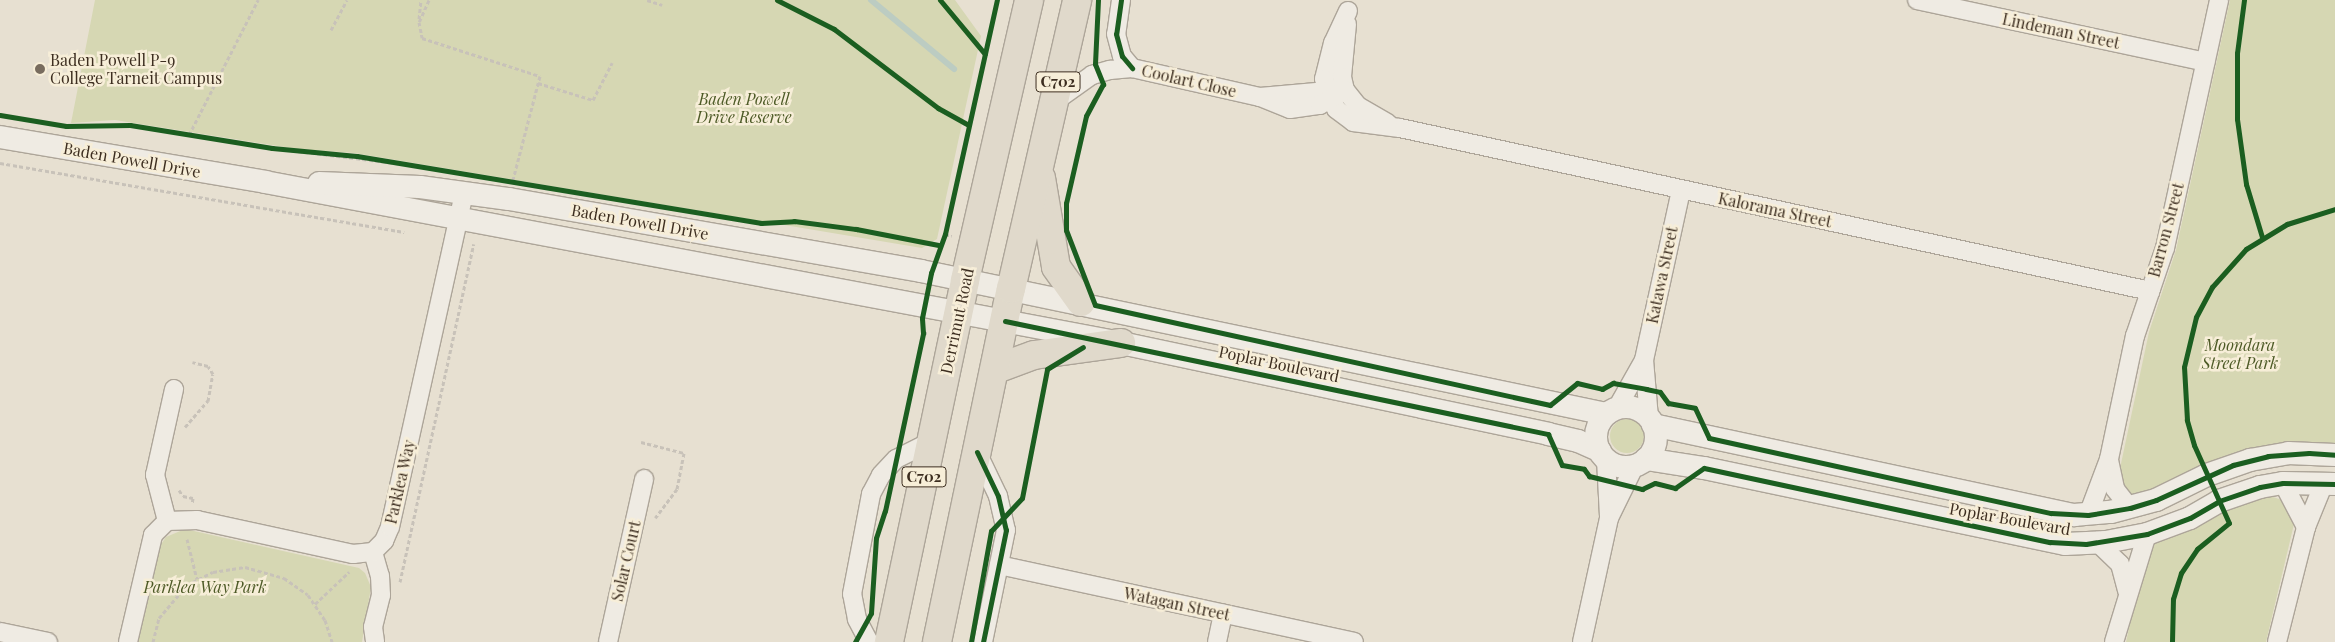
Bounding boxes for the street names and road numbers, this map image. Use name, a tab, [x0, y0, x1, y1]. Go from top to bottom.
street label: Lindeman Street	[2000, 9, 2122, 53]
street label: Coolart Close	[1140, 61, 1238, 101]
road number: C702	[1036, 70, 1080, 94]
street label: Baden Powell Drive	[62, 138, 202, 182]
street label: Barron Street	[2144, 181, 2188, 279]
street label: Kalorama Street	[1716, 189, 1834, 231]
street label: Baden Powell Drive	[570, 200, 710, 244]
street label: Katawa Street	[1642, 225, 1682, 325]
street label: Derrimut Road	[936, 266, 978, 376]
street label: Poplar Boulevard	[1217, 342, 1341, 386]
street label: Parklea Way	[381, 438, 419, 526]
road number: C702	[902, 464, 946, 490]
street label: Poplar Boulevard	[1948, 499, 2072, 539]
street label: Solar Court	[607, 519, 645, 603]
street label: Watagan Street	[1122, 583, 1232, 625]

